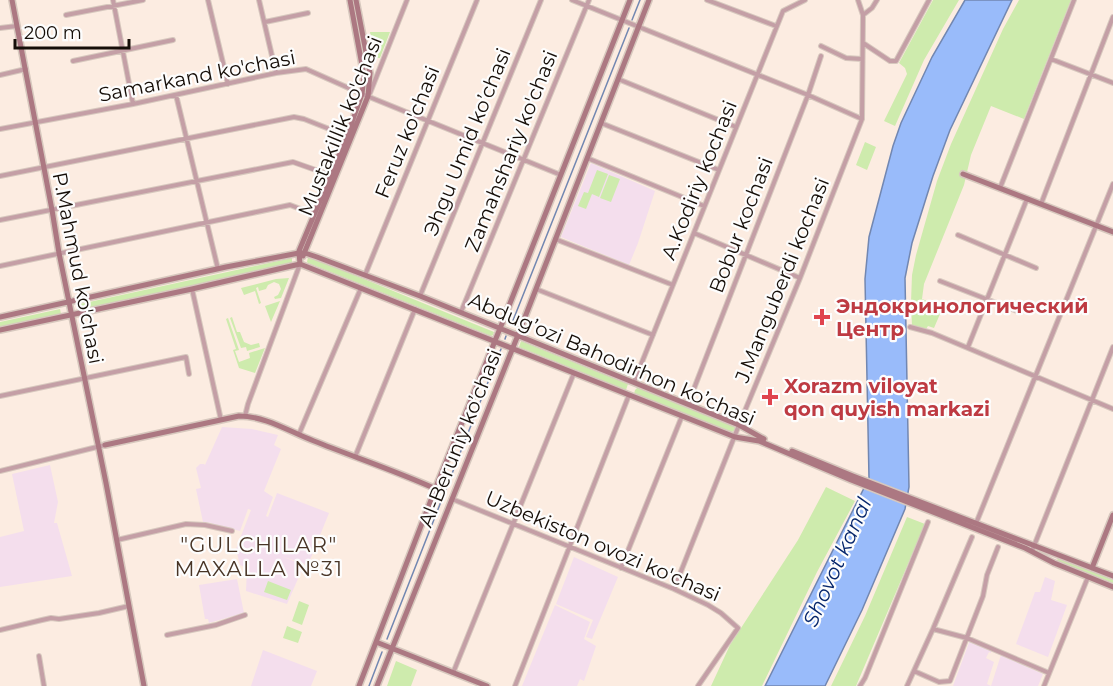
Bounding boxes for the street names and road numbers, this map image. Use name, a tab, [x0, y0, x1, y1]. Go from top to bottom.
street label: Mustakillik ko'chasi	[293, 33, 387, 219]
street label: Samarkand ko'chasi	[97, 45, 297, 107]
street label: Эhgu Umid ko’chasi	[418, 45, 516, 239]
street label: Zamahshariy ko'chasi	[460, 47, 562, 255]
street label: Feruz ko'chasi	[370, 62, 444, 202]
street label: A.Kodiriy kochasi	[656, 97, 742, 263]
street label: Bobur kochasi	[704, 154, 778, 296]
street label: P.Mahmud ko'chasi	[48, 170, 108, 366]
street label: J.Manguberdi kochasi	[730, 174, 834, 387]
street label: Abdug’ozi Bahodirhon ko’chasi	[465, 288, 759, 430]
street label: Al-Beruniy ko’chasi	[413, 345, 507, 531]
street label: Uzbekiston ovozi ko'chasi	[482, 486, 724, 606]

